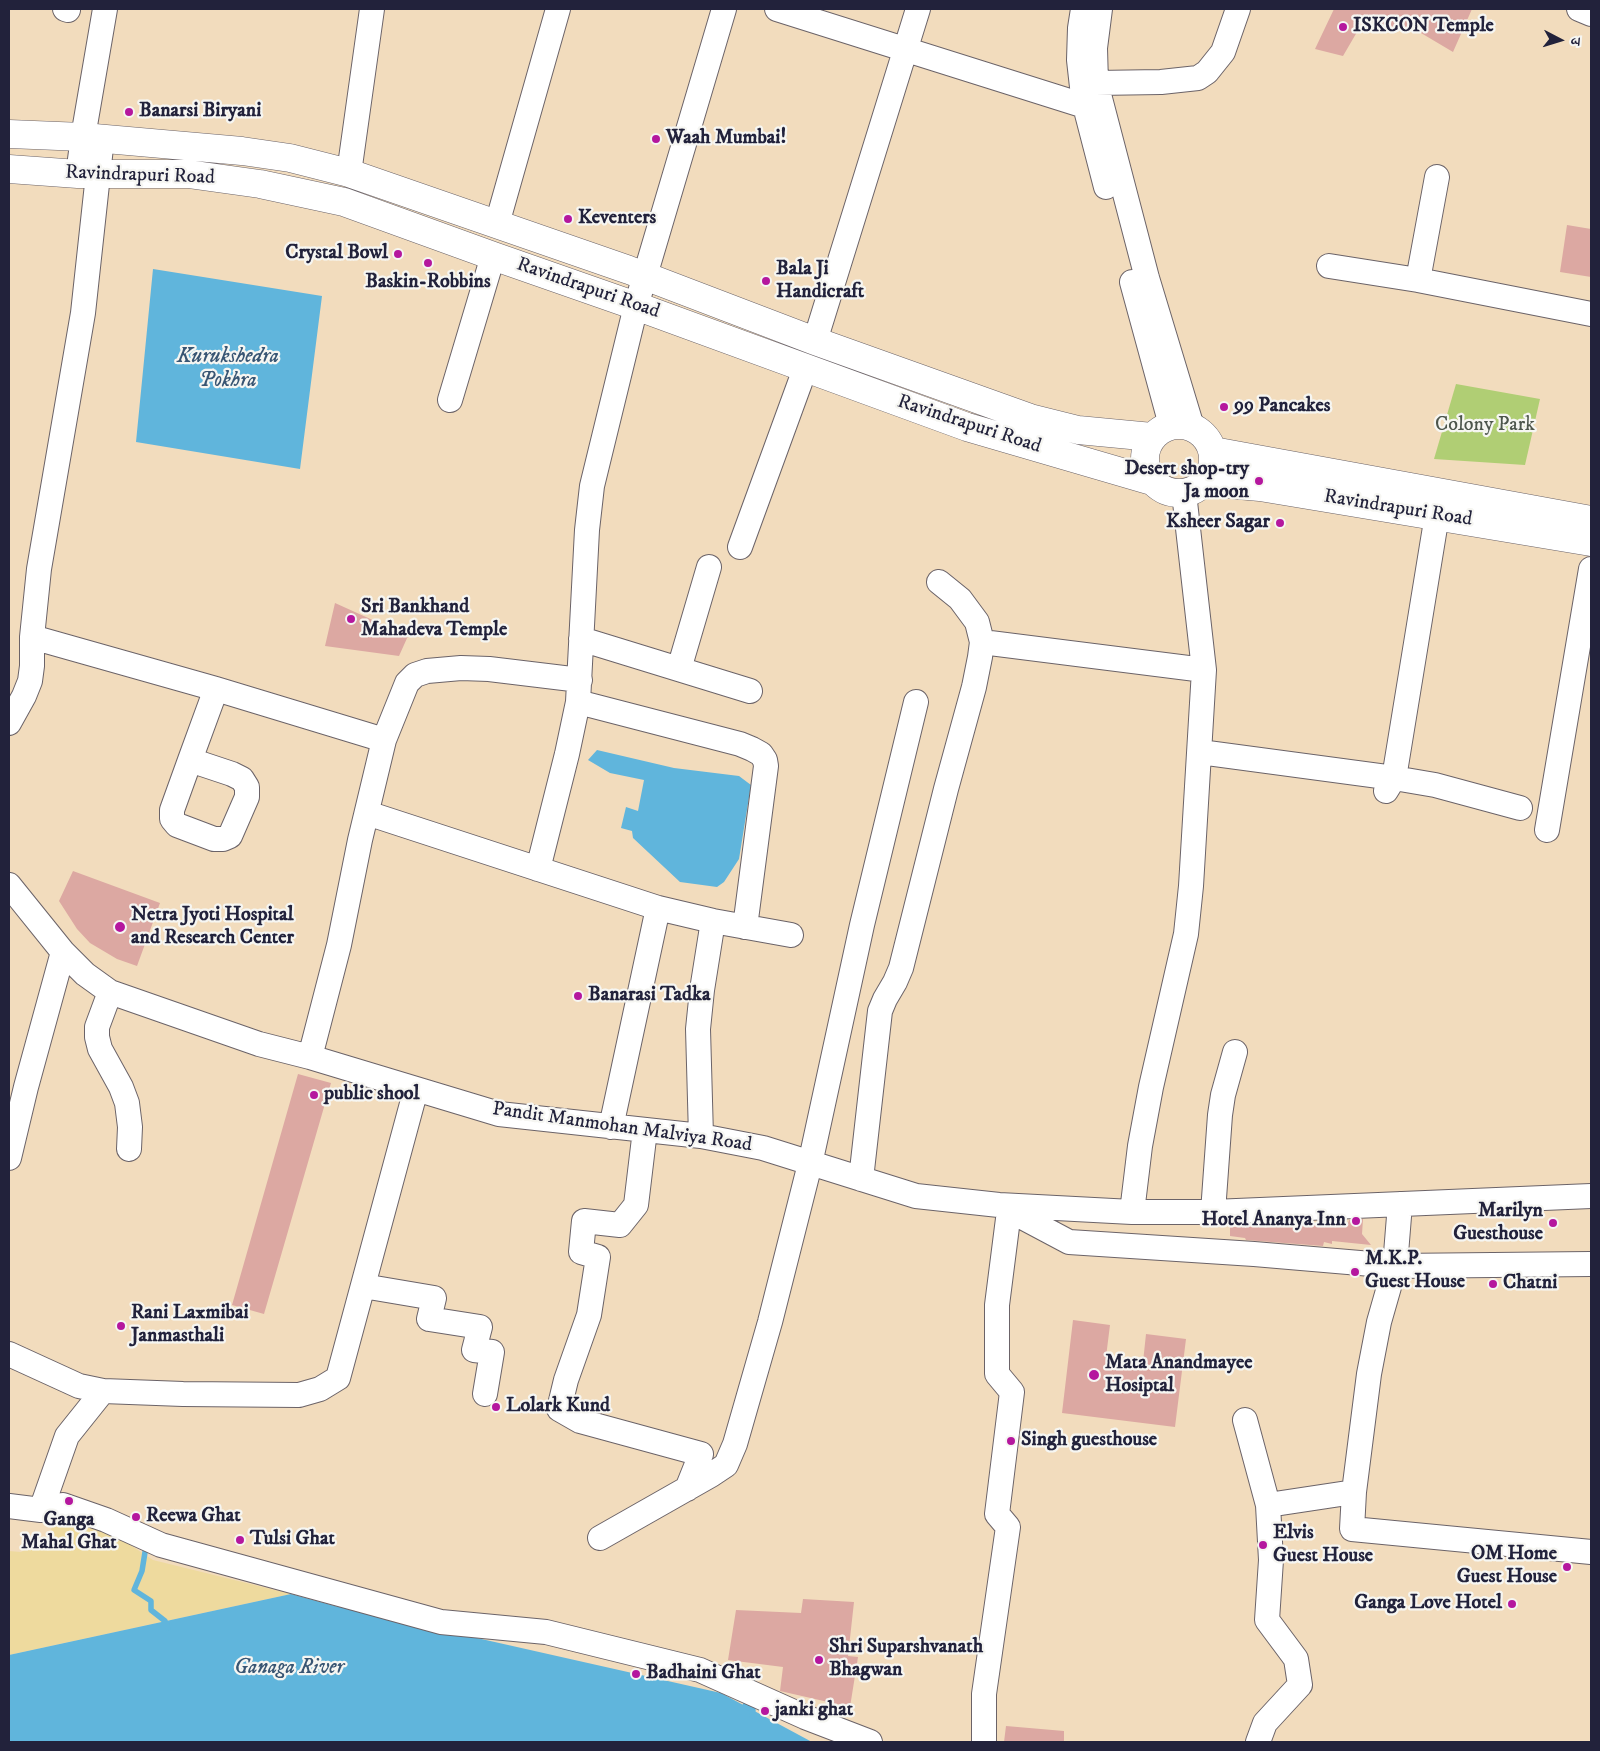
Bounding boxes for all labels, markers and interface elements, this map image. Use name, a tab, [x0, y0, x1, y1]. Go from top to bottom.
place label: ISKCON Temple	[1353, 15, 1494, 39]
north arrow	[1535, 15, 1585, 65]
marker: ISKCON Temple	[1337, 21, 1349, 33]
text: उ	[1566, 37, 1584, 46]
place label: Banarsi Biryani	[139, 100, 261, 124]
marker: Banarsi Biryani	[123, 106, 135, 118]
place label: Waah Mumbai!	[666, 127, 786, 151]
marker: Waah Mumbai!	[650, 133, 662, 145]
street label: Ravindrapuri Road	[65, 161, 215, 191]
place label: Keventers	[578, 207, 656, 231]
marker: Keventers	[562, 213, 574, 225]
place label: Crystal Bowl	[285, 242, 388, 266]
marker: Crystal Bowl	[392, 248, 404, 260]
street label: Ravindrapuri Road	[513, 253, 663, 325]
marker: Baskin-Robbins	[422, 257, 434, 269]
place label: Bala Ji Handicraft	[776, 258, 864, 305]
place label: Baskin-Robbins	[365, 271, 491, 295]
marker: Bala Ji Handicraft	[760, 275, 772, 287]
water label: Kurukshedra Pokhra	[177, 345, 279, 395]
street label: Ravindrapuri Road	[894, 390, 1044, 460]
place label: 99 Pancakes	[1234, 395, 1331, 419]
marker: 99 Pancakes	[1218, 401, 1230, 413]
park label: Colony Park	[1435, 414, 1535, 438]
place label: Desert shop-try Ja moon	[1124, 458, 1249, 505]
marker: Desert shop-try Ja moon	[1253, 475, 1265, 487]
street label: Ravindrapuri Road	[1322, 485, 1474, 533]
place label: Ksheer Sagar	[1166, 511, 1270, 535]
marker: Ksheer Sagar	[1274, 517, 1286, 529]
place label: Sri Bankhand Mahadeva Temple	[361, 596, 507, 643]
marker: Sri Bankhand Mahadeva Temple	[345, 613, 357, 625]
place label: Netra Jyoti Hospital and Research Center	[131, 904, 294, 951]
marker: Netra Jyoti Hospital and Research Center	[113, 920, 127, 934]
place label: Banarasi Tadka	[588, 984, 710, 1008]
marker: Banarasi Tadka	[572, 990, 584, 1002]
place label: public shool	[324, 1083, 420, 1107]
marker: public shool	[308, 1089, 320, 1101]
street label: Pandit Manmohan Malviya Road	[491, 1098, 753, 1158]
place label: Marilyn Guesthouse	[1453, 1200, 1543, 1247]
place label: Hotel Ananya Inn	[1201, 1209, 1346, 1233]
marker: Hotel Ananya Inn	[1350, 1215, 1362, 1227]
marker: Marilyn Guesthouse	[1547, 1217, 1559, 1229]
place label: M.K.P. Guest House	[1365, 1248, 1465, 1295]
marker: M.K.P. Guest House	[1349, 1266, 1361, 1278]
place label: Chatni	[1503, 1272, 1557, 1296]
marker: Chatni	[1487, 1278, 1499, 1290]
place label: Rani Laxmibai Janmasthali	[131, 1302, 249, 1349]
marker: Rani Laxmibai Janmasthali	[115, 1320, 127, 1332]
place label: Mata Anandmayee Hosiptal	[1105, 1352, 1252, 1399]
marker: Mata Anandmayee Hosiptal	[1087, 1368, 1101, 1382]
place label: Lolark Kund	[506, 1395, 610, 1419]
marker: Lolark Kund	[490, 1401, 502, 1413]
place label: Singh guesthouse	[1021, 1429, 1157, 1453]
marker: Singh guesthouse	[1005, 1435, 1017, 1447]
marker: Ganga Mahal Ghat	[63, 1495, 75, 1507]
place label: Reewa Ghat	[146, 1505, 241, 1529]
place label: Ganga Mahal Ghat	[21, 1509, 117, 1556]
marker: Reewa Ghat	[130, 1511, 142, 1523]
place label: Elvis Guest House	[1273, 1522, 1373, 1569]
place label: Tulsi Ghat	[250, 1528, 335, 1552]
marker: Tulsi Ghat	[234, 1534, 246, 1546]
marker: Elvis Guest House	[1257, 1539, 1269, 1551]
place label: OM Home Guest House	[1457, 1543, 1557, 1590]
marker: OM Home Guest House	[1561, 1561, 1573, 1573]
place label: Ganga Love Hotel	[1354, 1592, 1502, 1616]
marker: Ganga Love Hotel	[1506, 1598, 1518, 1610]
place label: Shri Suparshvanath Bhagwan	[829, 1636, 983, 1683]
marker: Shri Suparshvanath Bhagwan	[813, 1654, 825, 1666]
water label: Ganaga River	[234, 1656, 344, 1682]
place label: Badhaini Ghat	[646, 1662, 761, 1686]
marker: Badhaini Ghat	[630, 1668, 642, 1680]
place label: janki ghat	[775, 1699, 853, 1723]
marker: janki ghat	[759, 1705, 771, 1717]

